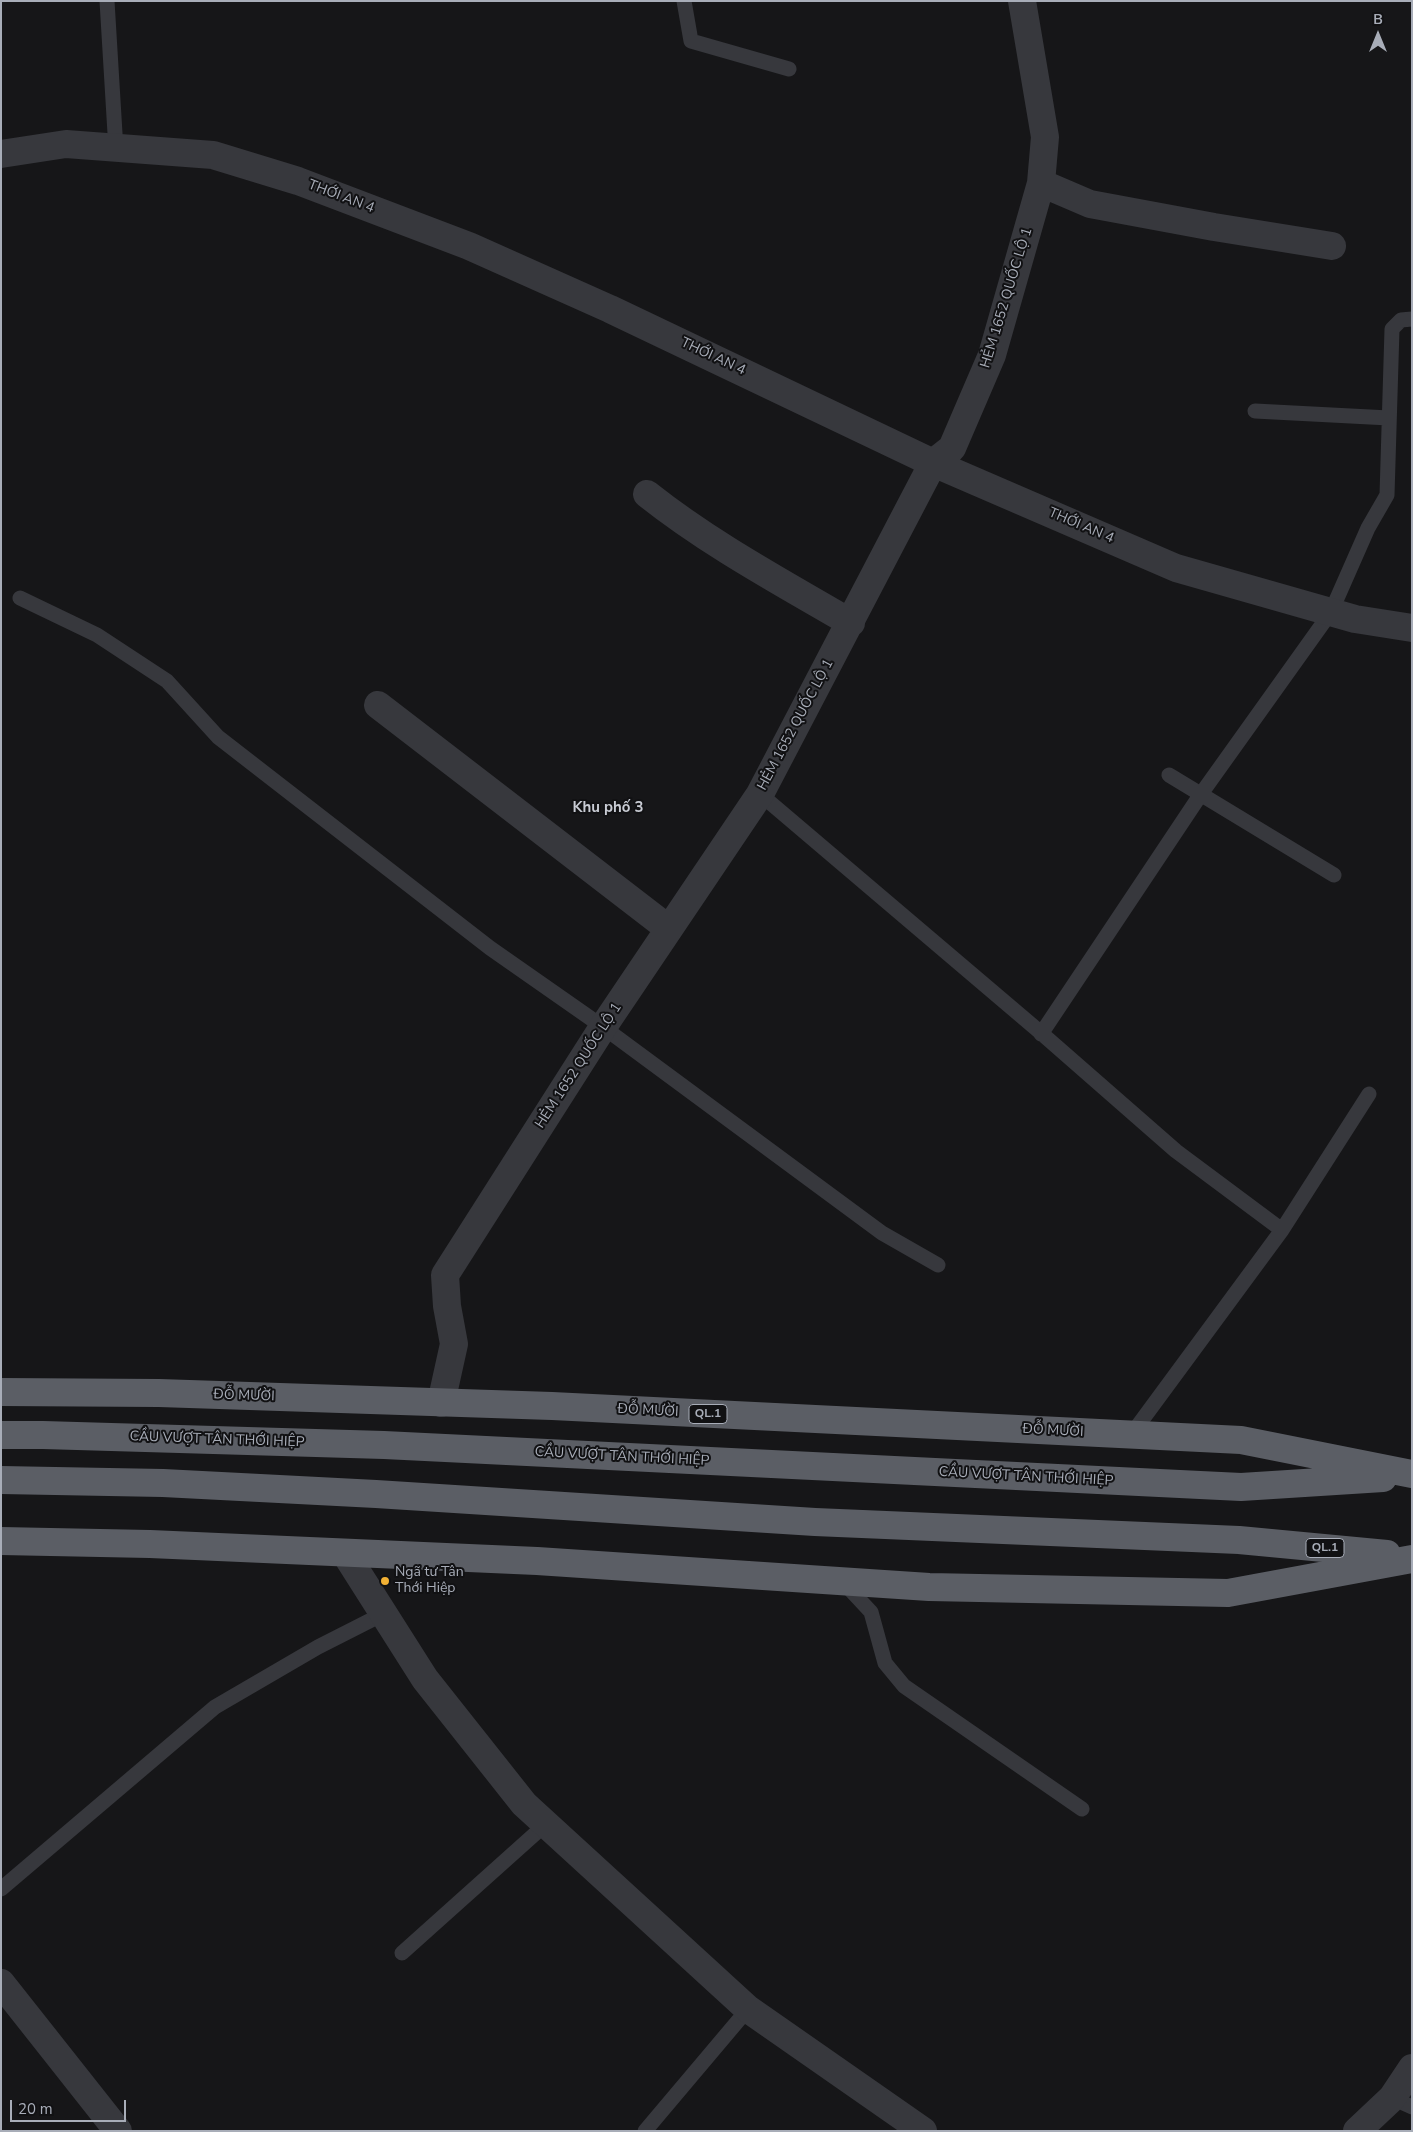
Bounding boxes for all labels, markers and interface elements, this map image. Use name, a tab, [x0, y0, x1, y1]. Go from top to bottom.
north arrow	[1353, 10, 1403, 60]
text: B	[1373, 10, 1383, 29]
street label: THỚI AN 4	[306, 177, 376, 217]
street label: HẺM 1652 QUỐC LỘ 1	[978, 226, 1036, 370]
street label: THỚI AN 4	[678, 335, 748, 379]
street label: THỚI AN 4	[1046, 505, 1116, 547]
street label: HẺM 1652 QUỐC LỘ 1	[754, 657, 838, 793]
district label: Khu phố 3	[573, 799, 643, 817]
street label: HẺM 1652 QUỐC LỘ 1	[532, 1000, 626, 1132]
street label: ĐỖ MƯỜI	[213, 1387, 275, 1405]
street label: ĐỖ MƯỜI	[617, 1401, 679, 1421]
road number: QL.1	[689, 1405, 727, 1424]
street label: ĐỖ MƯỜI	[1022, 1421, 1084, 1441]
street label: CẦU VƯỢT TÂN THỚI HIỆP	[129, 1429, 305, 1451]
street label: CẦU VƯỢT TÂN THỚI HIỆP	[534, 1444, 710, 1470]
street label: CẦU VƯỢT TÂN THỚI HIỆP	[938, 1464, 1114, 1490]
road number: QL.1	[1306, 1539, 1344, 1558]
place label: Ngã tư Tân Thới Hiệp	[395, 1565, 464, 1598]
marker: Ngã tư Tân Thới Hiệp	[379, 1575, 391, 1587]
scale bar	[12, 2090, 129, 2122]
text: 20 m	[18, 2099, 53, 2119]

